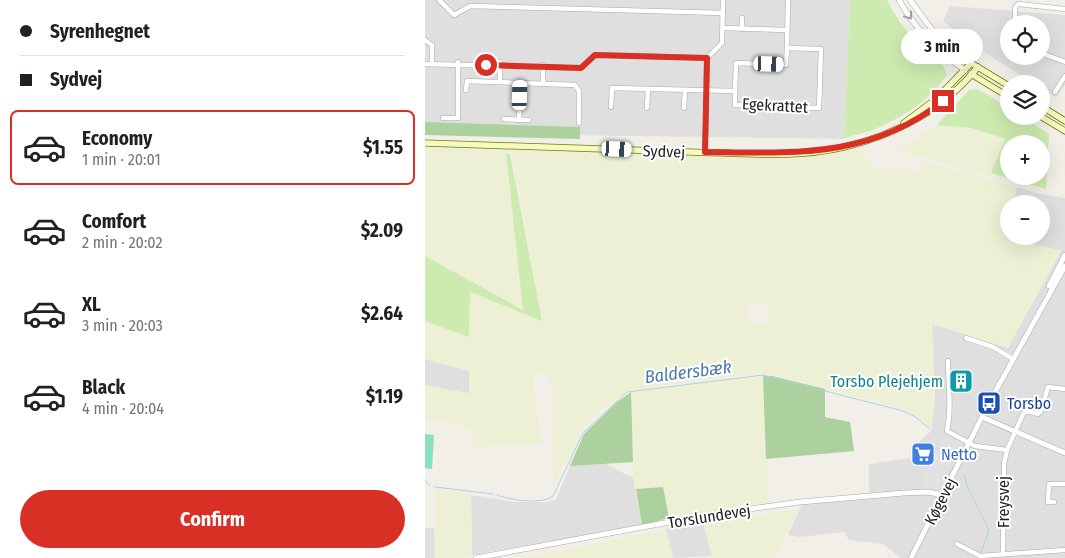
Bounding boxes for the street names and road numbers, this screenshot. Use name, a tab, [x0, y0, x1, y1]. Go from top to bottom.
street label: Egekrattet	[741, 94, 809, 117]
street label: Sydvej	[642, 141, 686, 162]
street label: Køgevej	[920, 474, 960, 528]
street label: Freysvej	[994, 476, 1013, 528]
street label: Torslundevej	[666, 501, 752, 532]

